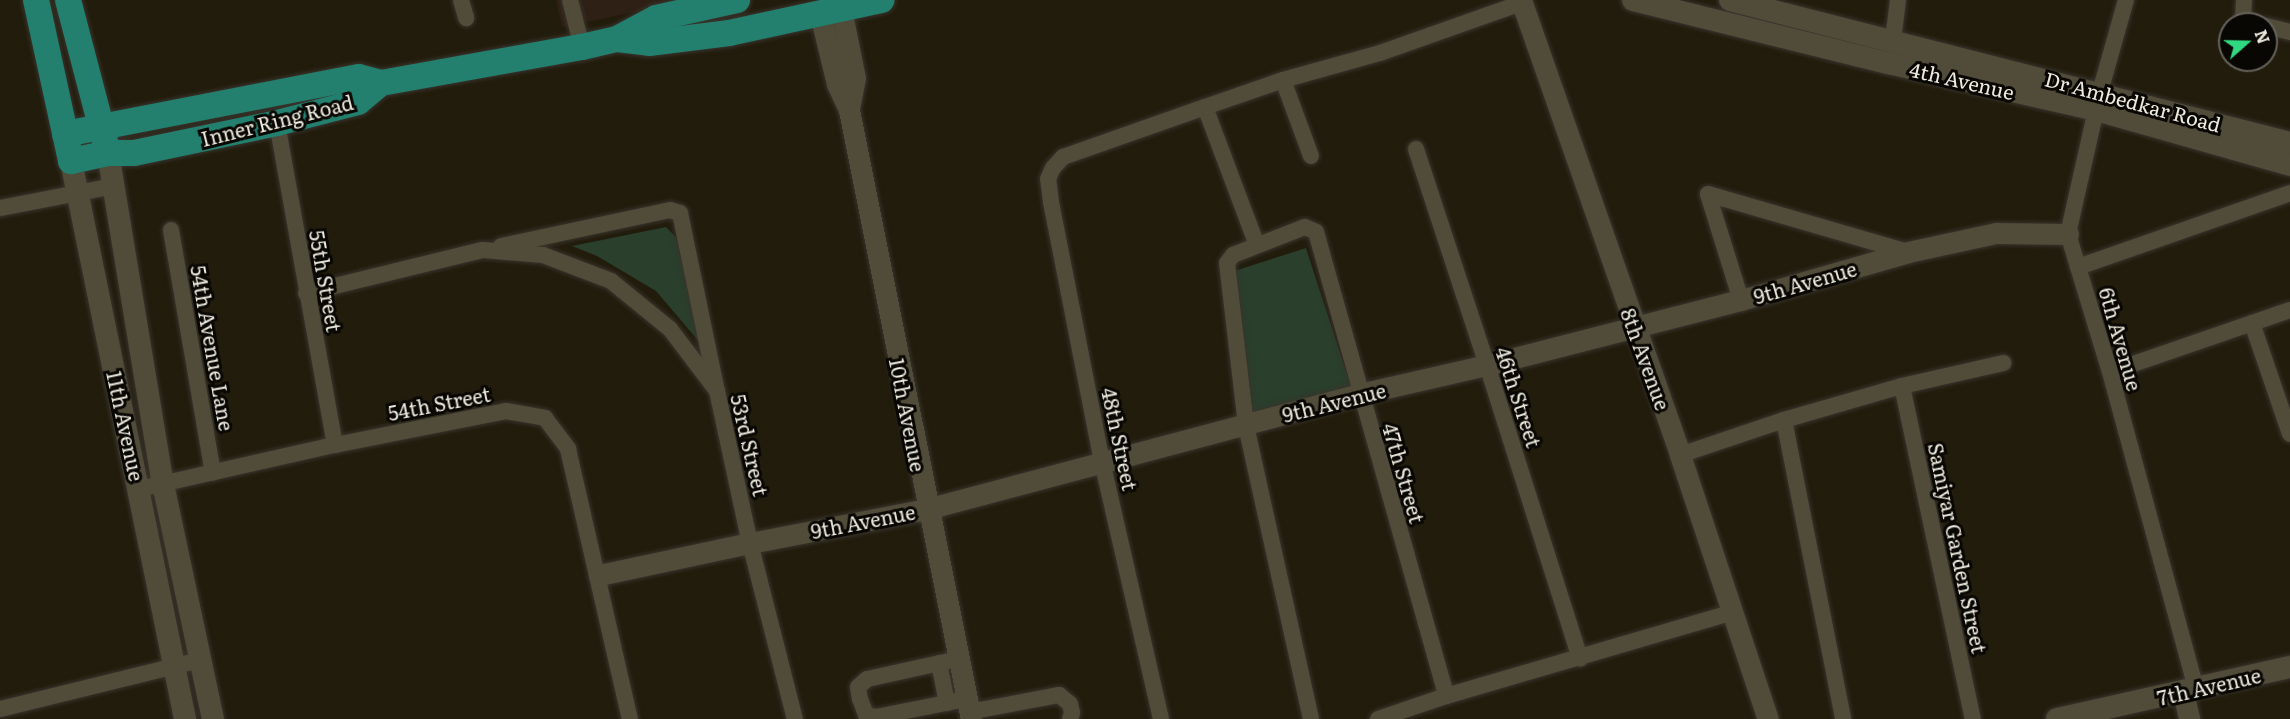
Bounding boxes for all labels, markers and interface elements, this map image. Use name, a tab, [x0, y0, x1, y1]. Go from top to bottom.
north arrow	[2218, 12, 2278, 72]
text: N	[2249, 26, 2277, 47]
street label: 4th Avenue	[1907, 56, 2017, 104]
street label: Dr Ambedkar Road	[2042, 66, 2224, 136]
street label: Inner Ring Road	[198, 89, 356, 151]
street label: 55th Street	[305, 228, 347, 334]
street label: 9th Avenue	[1751, 256, 1859, 308]
street label: 54th Avenue Lane	[187, 263, 239, 433]
street label: 6th Avenue	[2095, 285, 2147, 393]
street label: 8th Avenue	[1617, 305, 1675, 413]
street label: 46th Street	[1491, 344, 1547, 450]
street label: 10th Avenue	[885, 356, 931, 474]
street label: 11th Avenue	[103, 369, 149, 483]
street label: 9th Avenue	[1280, 378, 1388, 426]
street label: 54th Street	[386, 381, 492, 425]
street label: 48th Street	[1097, 385, 1143, 493]
street label: 53rd Street	[727, 392, 773, 498]
street label: 47th Street	[1378, 420, 1430, 526]
street label: Samiyar Garden Street	[1924, 441, 1992, 655]
street label: 9th Avenue	[809, 499, 917, 543]
street label: 7th Avenue	[2155, 662, 2263, 710]

